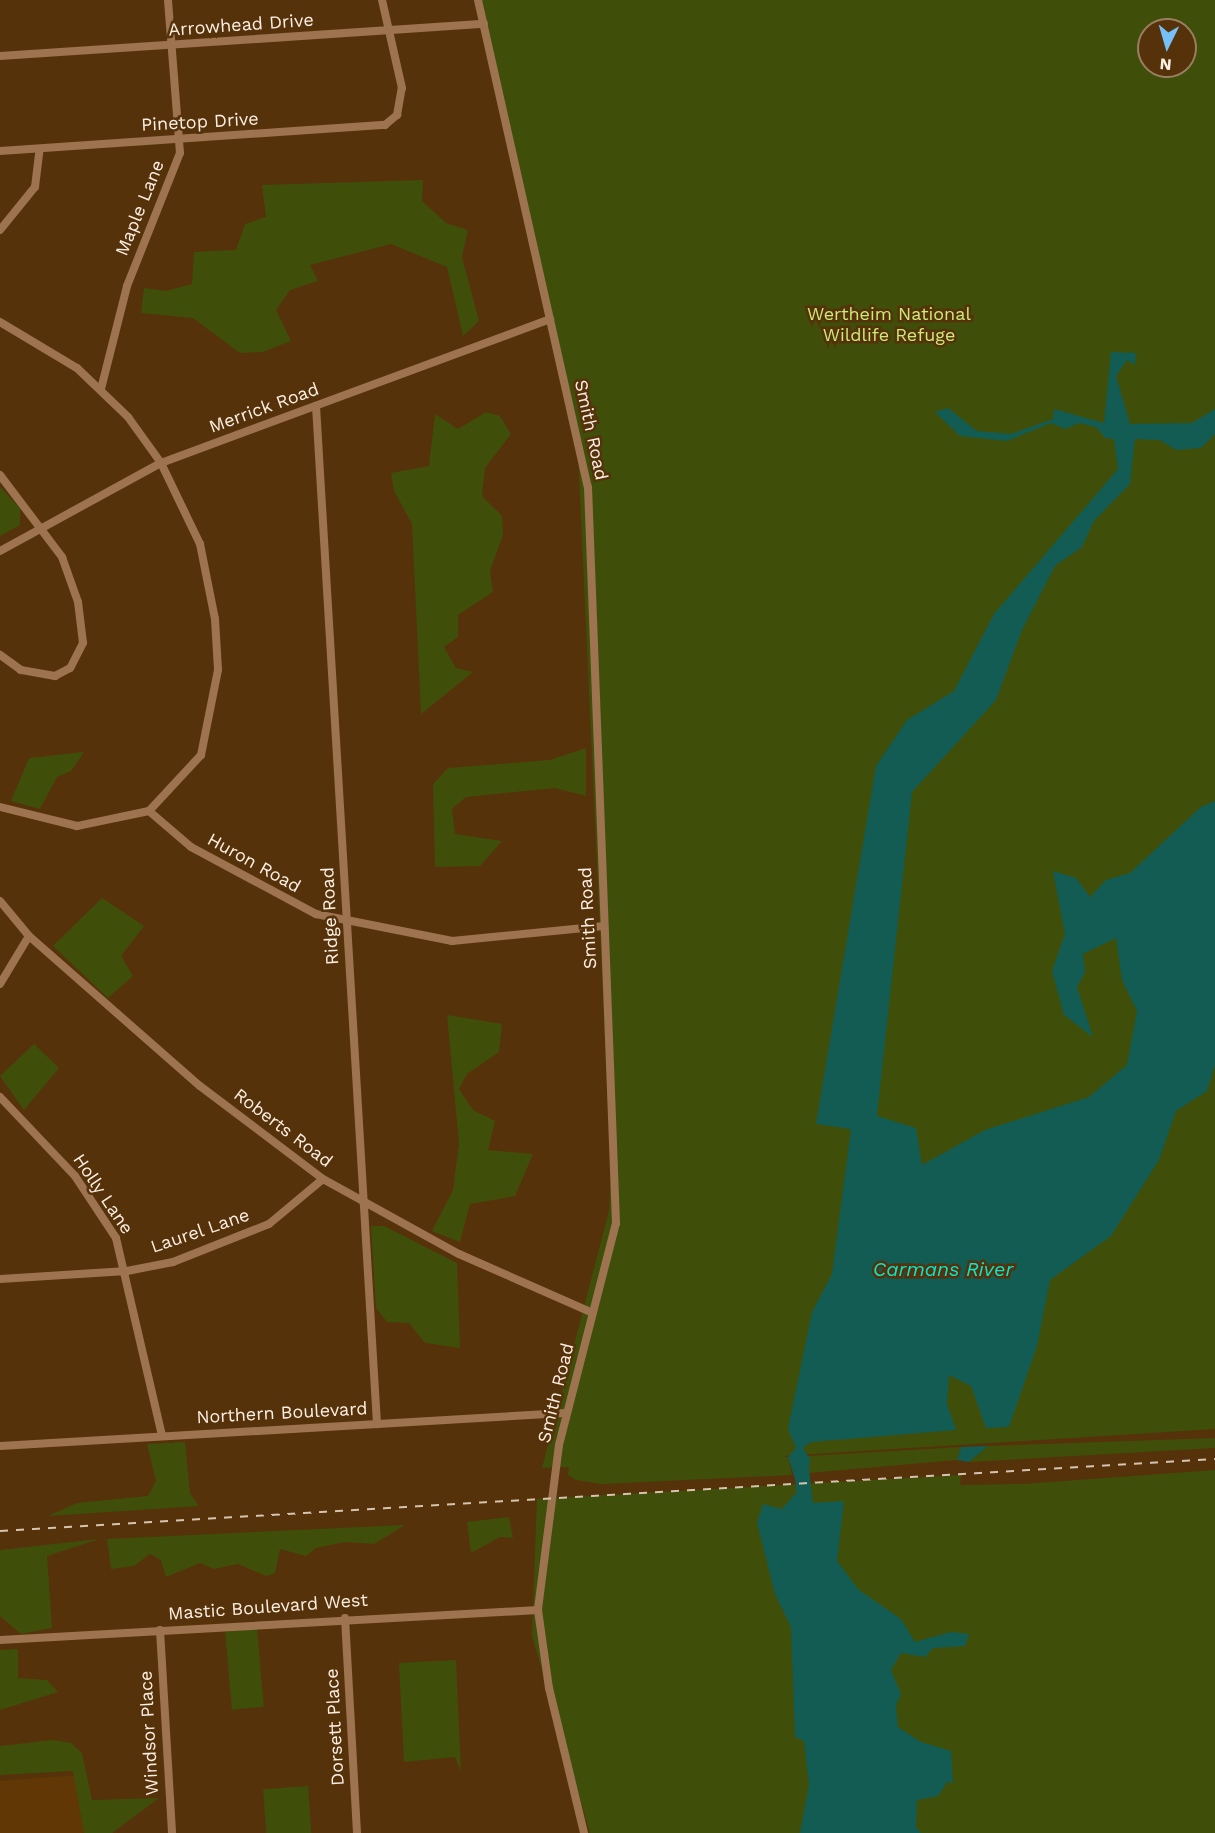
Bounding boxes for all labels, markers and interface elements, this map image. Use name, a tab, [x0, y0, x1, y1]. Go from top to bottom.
street label: Arrowhead Drive	[168, 9, 314, 41]
north arrow	[1137, 18, 1197, 78]
text: N	[1159, 54, 1172, 74]
street label: Pinetop Drive	[141, 108, 259, 136]
street label: Maple Lane	[111, 157, 169, 259]
park label: Wertheim National Wildlife Refuge	[807, 304, 971, 346]
street label: Merrick Road	[206, 378, 322, 438]
street label: Smith Road	[570, 378, 612, 482]
street label: Huron Road	[204, 829, 304, 897]
street label: Smith Road	[575, 866, 601, 970]
street label: Ridge Road	[317, 867, 343, 965]
street label: Roberts Road	[229, 1084, 337, 1172]
street label: Holly Lane	[68, 1150, 138, 1238]
street label: Laurel Lane	[147, 1204, 253, 1258]
water label: Carmans River	[873, 1257, 1013, 1281]
street label: Smith Road	[533, 1341, 579, 1445]
street label: Northern Boulevard	[196, 1398, 368, 1428]
street label: Mastic Boulevard West	[167, 1589, 369, 1625]
street label: Dorsett Place	[321, 1668, 349, 1786]
street label: Windsor Place	[135, 1670, 163, 1796]

